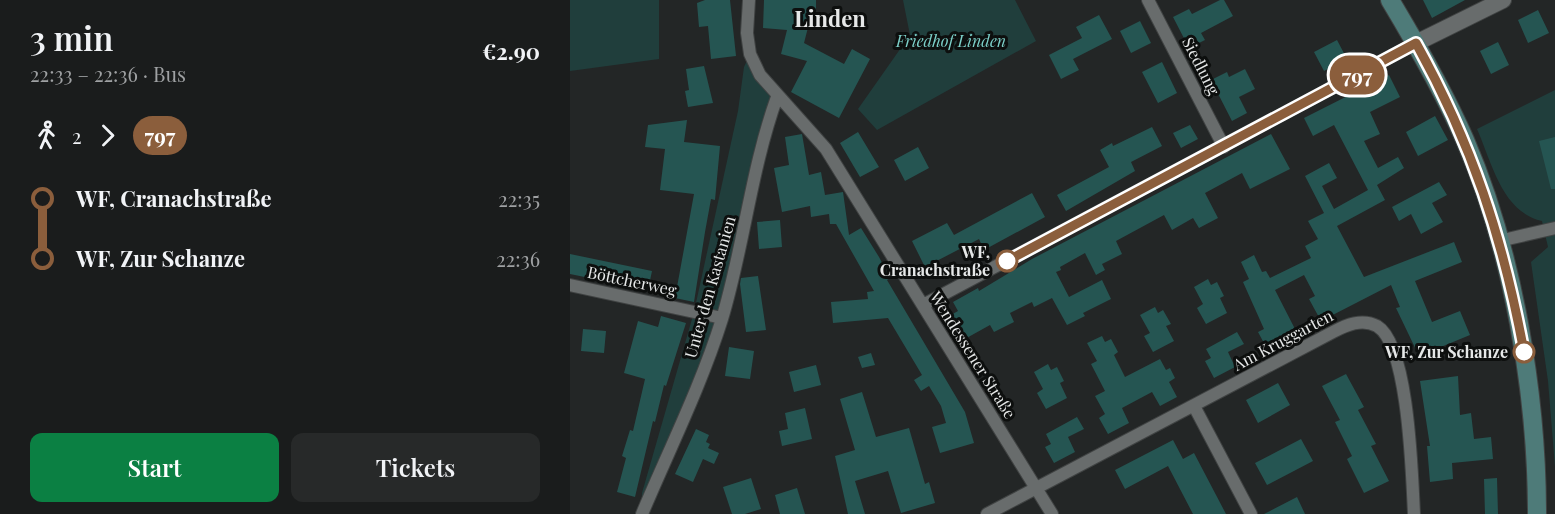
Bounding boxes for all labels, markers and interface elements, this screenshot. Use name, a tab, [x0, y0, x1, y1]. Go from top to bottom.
district label: Linden	[794, 3, 866, 33]
text: 3 min	[30, 15, 113, 59]
park label: Friedhof Linden	[895, 30, 1006, 51]
street label: Siedlung	[1178, 33, 1225, 99]
text: €2.90	[482, 36, 540, 66]
line badge: 797	[1322, 56, 1392, 94]
text: 22:33 – 22:36 · Bus	[30, 60, 186, 87]
text: 797	[1342, 61, 1372, 89]
icon: walk	[30, 119, 63, 152]
icon: forward	[91, 119, 124, 152]
text: 797	[145, 121, 175, 149]
text: 2	[72, 122, 82, 149]
text: WF, Cranachstraße	[76, 183, 272, 213]
text: 22:35	[498, 185, 540, 212]
street label: Unter den Kastanien	[679, 213, 740, 360]
place label: WF, Cranachstraße	[880, 241, 990, 280]
text: WF, Zur Schanze	[76, 243, 245, 273]
text: 22:36	[496, 245, 540, 272]
marker: WF, Cranachstraße	[996, 250, 1018, 272]
street label: Böttcherweg	[586, 261, 679, 300]
street label: Wendessener Straße	[925, 286, 1021, 422]
street label: Am Kruggarten	[1228, 304, 1337, 375]
place label: WF, Zur Schanze	[1384, 341, 1508, 362]
marker: WF, Zur Schanze	[1513, 341, 1535, 363]
button: Start	[30, 433, 279, 502]
button: Tickets	[291, 433, 540, 502]

